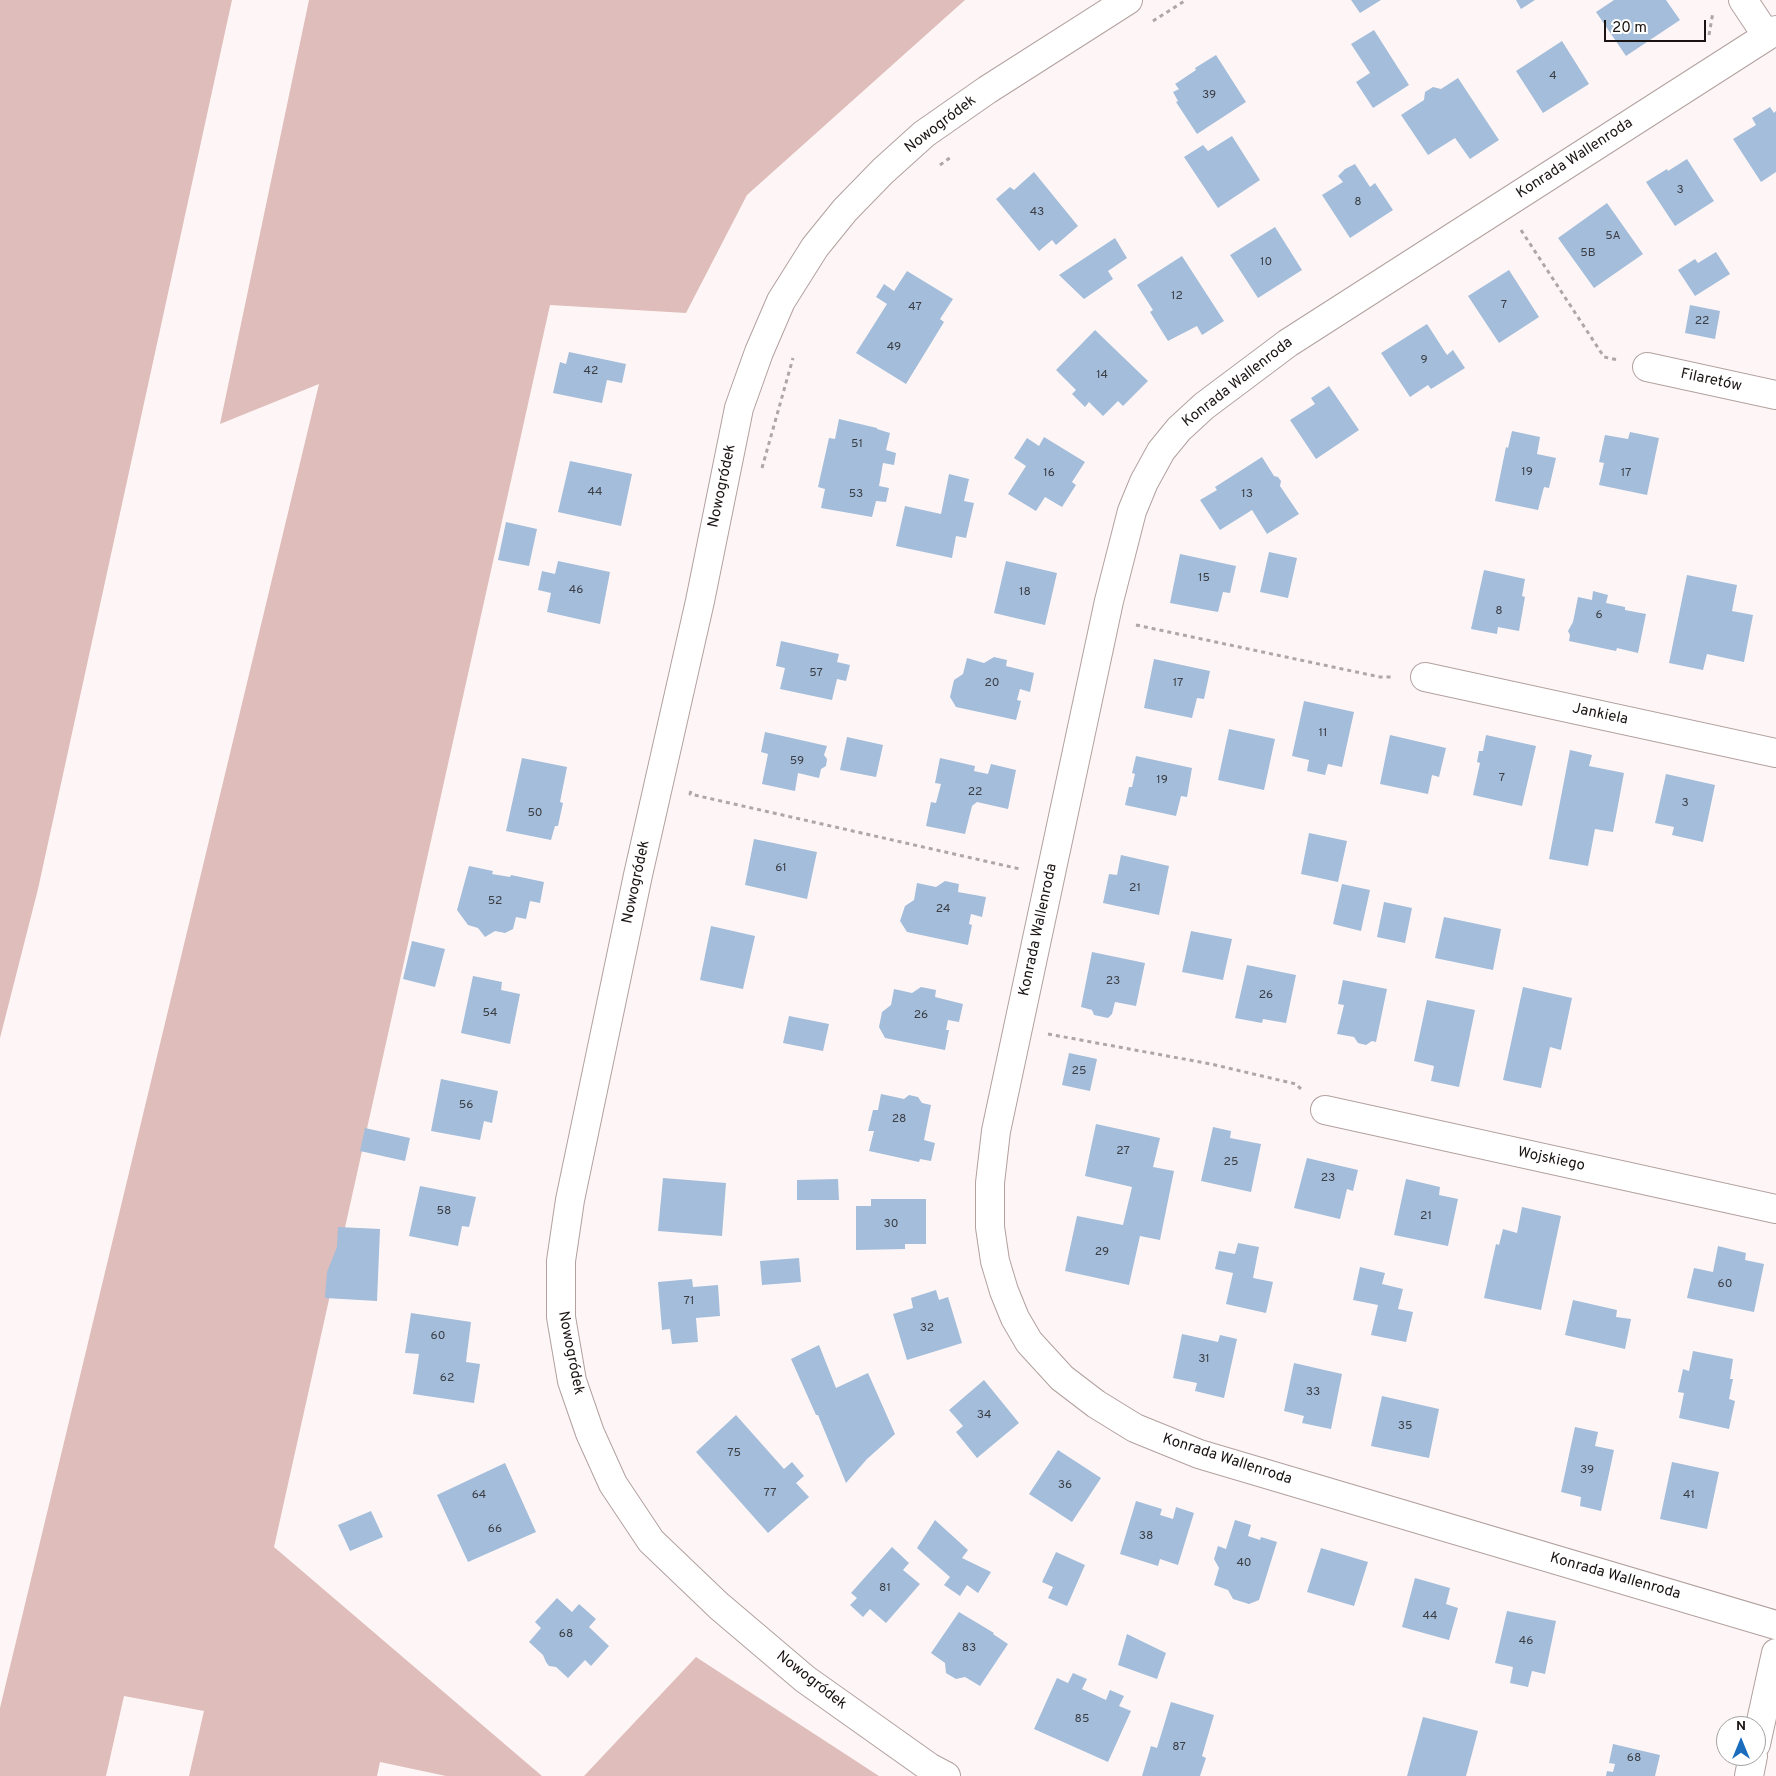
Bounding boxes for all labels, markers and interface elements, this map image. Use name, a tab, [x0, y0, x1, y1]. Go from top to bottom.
scale bar	[1606, 10, 1708, 42]
text: 20 m	[1612, 19, 1647, 38]
house number: 4	[1549, 70, 1557, 84]
house number: 39	[1202, 89, 1216, 103]
street label: Nowogródek	[902, 92, 980, 158]
street label: Konrada Wallenroda	[1513, 115, 1637, 203]
house number: 3	[1676, 184, 1684, 198]
house number: 8	[1354, 196, 1362, 210]
house number: 43	[1030, 206, 1044, 220]
house number: 5A	[1605, 230, 1621, 244]
house number: 5B	[1580, 247, 1596, 261]
house number: 10	[1260, 256, 1272, 270]
house number: 12	[1171, 290, 1183, 304]
house number: 7	[1501, 299, 1507, 313]
house number: 47	[908, 301, 922, 315]
house number: 22	[1695, 315, 1709, 329]
street label: Konrada Wallenroda	[1179, 334, 1297, 432]
house number: 49	[887, 341, 901, 355]
house number: 9	[1420, 354, 1428, 368]
house number: 42	[584, 365, 598, 379]
street label: Filaretów	[1679, 366, 1743, 396]
house number: 14	[1096, 369, 1108, 383]
house number: 51	[851, 438, 863, 452]
street label: Nowogródek	[705, 443, 741, 529]
house number: 19	[1521, 466, 1533, 480]
house number: 16	[1043, 467, 1055, 481]
house number: 17	[1621, 467, 1631, 481]
house number: 44	[588, 486, 602, 500]
house number: 53	[849, 488, 863, 502]
house number: 13	[1241, 488, 1253, 502]
house number: 15	[1198, 572, 1210, 586]
house number: 46	[569, 584, 583, 598]
house number: 18	[1019, 586, 1031, 600]
house number: 8	[1495, 605, 1503, 619]
house number: 6	[1595, 609, 1603, 623]
house number: 57	[809, 667, 823, 681]
house number: 20	[984, 677, 1000, 691]
house number: 17	[1173, 677, 1183, 691]
street label: Jankiela	[1571, 700, 1629, 730]
house number: 11	[1319, 727, 1327, 741]
house number: 59	[790, 755, 804, 769]
house number: 7	[1499, 772, 1505, 786]
house number: 19	[1156, 774, 1168, 788]
house number: 22	[968, 786, 982, 800]
house number: 3	[1681, 797, 1689, 811]
house number: 50	[527, 807, 543, 821]
street label: Nowogródek	[619, 839, 655, 925]
house number: 61	[775, 862, 787, 876]
street label: Konrada Wallenroda	[1016, 862, 1062, 998]
house number: 21	[1129, 882, 1141, 896]
house number: 52	[488, 895, 502, 909]
house number: 24	[936, 903, 950, 917]
house number: 23	[1106, 975, 1120, 989]
house number: 26	[1259, 989, 1273, 1003]
house number: 54	[482, 1007, 498, 1021]
house number: 26	[914, 1009, 928, 1023]
house number: 25	[1072, 1065, 1086, 1079]
house number: 56	[459, 1099, 473, 1113]
house number: 28	[892, 1113, 906, 1127]
street label: Wojskiego	[1516, 1144, 1586, 1176]
house number: 27	[1116, 1145, 1130, 1159]
house number: 25	[1224, 1156, 1238, 1170]
house number: 23	[1321, 1172, 1335, 1186]
house number: 58	[437, 1205, 451, 1219]
house number: 21	[1420, 1210, 1432, 1224]
house number: 30	[884, 1218, 898, 1232]
house number: 29	[1095, 1246, 1109, 1260]
house number: 60	[1718, 1278, 1732, 1292]
house number: 71	[684, 1295, 694, 1309]
street label: Nowogródek	[553, 1310, 587, 1396]
house number: 32	[920, 1322, 934, 1336]
house number: 60	[431, 1330, 445, 1344]
house number: 31	[1198, 1353, 1210, 1367]
house number: 62	[440, 1372, 454, 1386]
house number: 33	[1306, 1386, 1320, 1400]
house number: 34	[977, 1409, 991, 1423]
house number: 35	[1398, 1420, 1412, 1434]
street label: Konrada Wallenroda	[1160, 1431, 1294, 1489]
house number: 75	[727, 1447, 741, 1461]
house number: 39	[1580, 1464, 1594, 1478]
house number: 36	[1058, 1479, 1072, 1493]
house number: 77	[764, 1487, 776, 1501]
house number: 64	[472, 1489, 486, 1503]
house number: 41	[1683, 1489, 1695, 1503]
house number: 66	[488, 1523, 502, 1537]
house number: 38	[1139, 1530, 1153, 1544]
street label: Konrada Wallenroda	[1548, 1550, 1682, 1604]
house number: 40	[1236, 1557, 1252, 1571]
house number: 81	[879, 1582, 891, 1596]
house number: 44	[1423, 1610, 1437, 1624]
house number: 68	[559, 1628, 573, 1642]
house number: 46	[1519, 1635, 1533, 1649]
house number: 83	[962, 1642, 976, 1656]
street label: Nowogródek	[772, 1648, 850, 1714]
house number: 85	[1075, 1713, 1089, 1727]
north arrow	[1716, 1716, 1766, 1766]
text: N	[1736, 1718, 1746, 1735]
house number: 87	[1172, 1741, 1186, 1755]
house number: 68	[1627, 1752, 1641, 1766]

